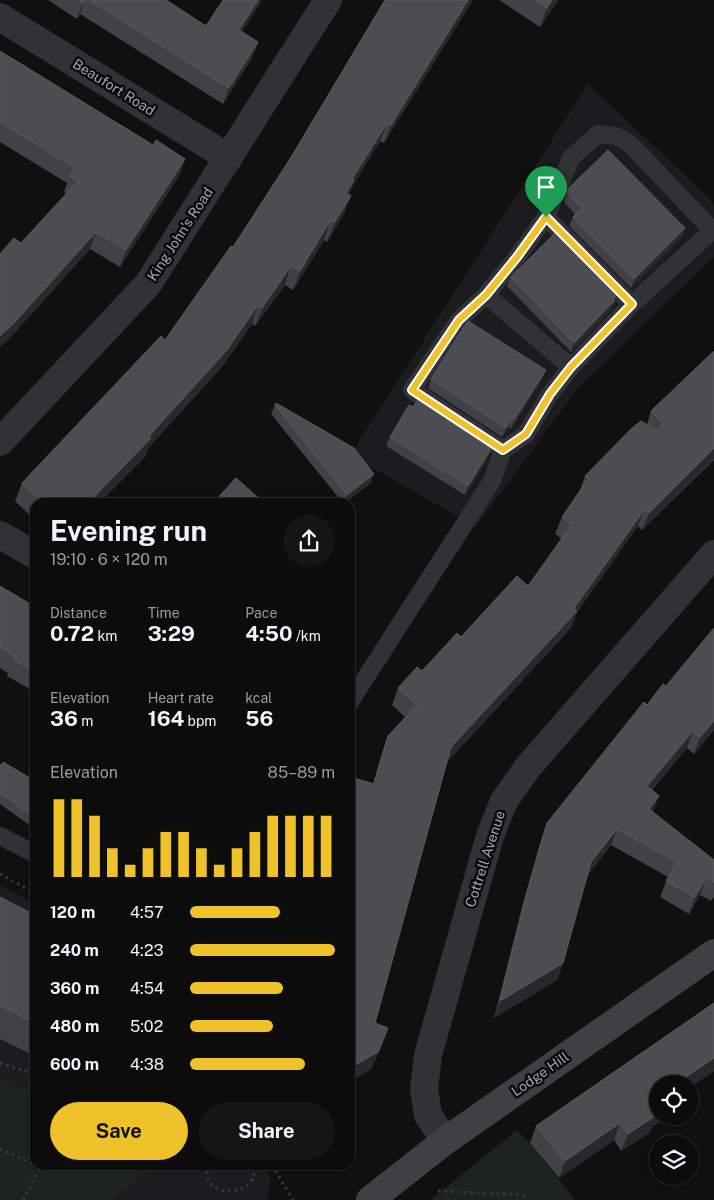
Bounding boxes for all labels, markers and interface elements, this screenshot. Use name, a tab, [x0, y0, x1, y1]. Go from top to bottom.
street label: Beaufort Road	[70, 55, 158, 119]
pin	[525, 166, 567, 217]
icon: arrive	[532, 173, 560, 201]
street label: King John's Road	[144, 184, 216, 284]
text: Evening run	[50, 514, 207, 547]
button: share	[283, 515, 335, 567]
text: 19:10 · 6 × 120 m	[50, 550, 168, 569]
text: Distance	[50, 605, 107, 621]
text: Time	[148, 605, 180, 621]
text: Pace	[245, 605, 277, 621]
text: 0.72	[50, 621, 94, 646]
text: 3:29	[148, 621, 195, 646]
text: 4:50	[245, 621, 292, 646]
text: km	[94, 628, 117, 644]
text: /km	[292, 628, 321, 644]
text: Elevation	[50, 690, 109, 706]
text: Heart rate	[148, 690, 214, 706]
text: kcal	[245, 690, 272, 706]
text: 36	[50, 706, 78, 731]
text: 164	[148, 706, 184, 731]
text: 56	[245, 706, 273, 731]
text: m	[78, 713, 93, 729]
text: bpm	[184, 713, 216, 729]
text: Elevation	[50, 763, 118, 782]
text: 85–89 m	[268, 763, 335, 782]
street label: Cottrell Avenue	[462, 809, 508, 909]
text: 120 m	[50, 903, 95, 922]
text: 4:57	[130, 903, 164, 922]
text: 240 m	[50, 941, 99, 960]
text: 4:23	[130, 941, 164, 960]
text: 360 m	[50, 979, 99, 998]
text: 4:54	[130, 979, 164, 998]
text: 480 m	[50, 1017, 99, 1036]
text: 5:02	[130, 1017, 163, 1036]
street label: Lodge Hill	[508, 1048, 572, 1100]
text: 600 m	[50, 1055, 99, 1074]
text: 4:38	[130, 1055, 164, 1074]
map controls	[649, 1075, 699, 1185]
button: locate	[649, 1075, 699, 1125]
button: Save	[50, 1102, 188, 1160]
button: Share	[198, 1102, 335, 1160]
button: layers	[649, 1135, 699, 1185]

